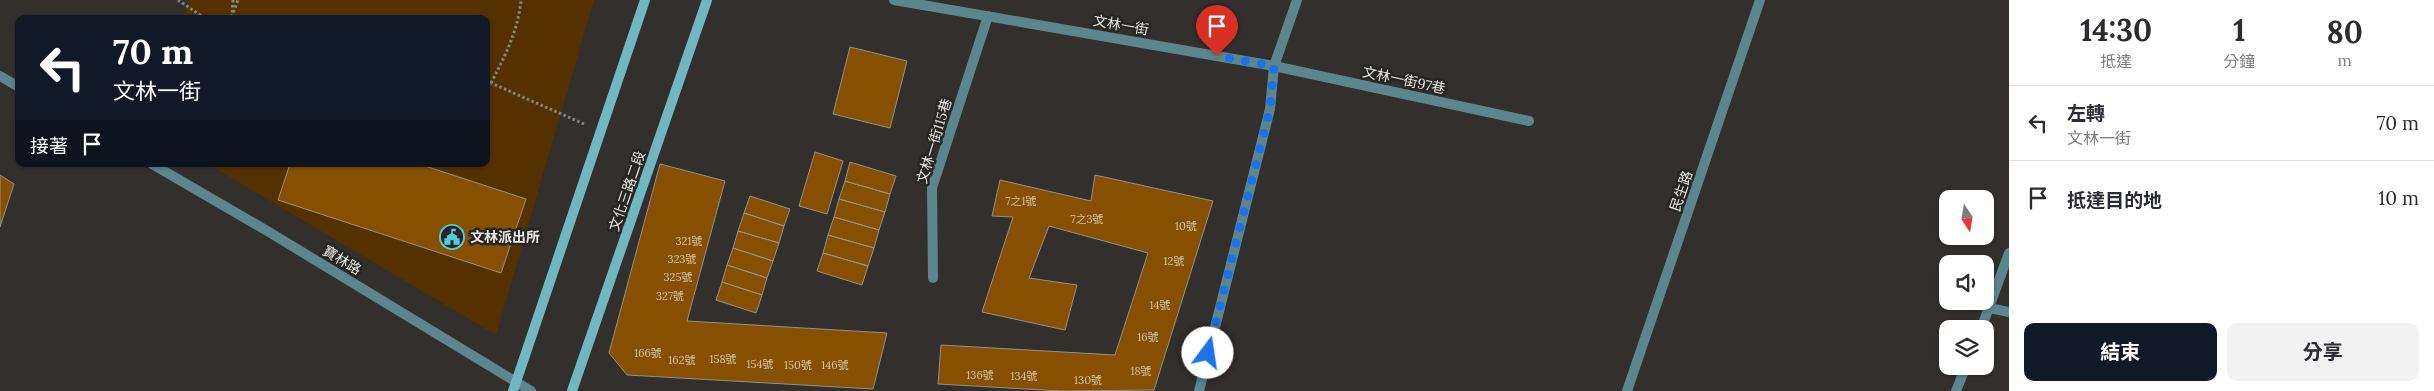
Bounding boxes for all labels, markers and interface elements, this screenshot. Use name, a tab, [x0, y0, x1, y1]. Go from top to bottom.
pin	[1196, 5, 1238, 56]
street label: 文林一街	[1092, 11, 1150, 39]
text: 14:30	[2080, 11, 2152, 49]
text: 1	[2233, 11, 2245, 49]
icon: arrive	[1203, 12, 1231, 40]
text: 80	[2327, 13, 2363, 51]
text: 70 m	[113, 29, 193, 74]
icon: left	[30, 35, 95, 100]
text: m	[2338, 50, 2352, 70]
text: 抵達	[2100, 51, 2132, 71]
text: 分鐘	[2223, 51, 2255, 71]
street label: 文林一街97巷	[1361, 62, 1447, 98]
text: 文林一街	[113, 77, 201, 105]
street label: 文林一街115巷	[913, 96, 955, 186]
text: 左轉	[2067, 101, 2105, 125]
icon: left	[2024, 109, 2052, 137]
text: 70 m	[2376, 111, 2419, 135]
text: 文林一街	[2067, 128, 2131, 148]
icon: arrive	[78, 130, 106, 158]
text: 接著	[30, 134, 68, 158]
street label: 文化三路二段	[605, 148, 649, 234]
street label: 民生路	[1666, 168, 1696, 214]
icon: arrive	[2024, 184, 2052, 212]
text: 10 m	[2378, 186, 2419, 210]
text: 抵達目的地	[2067, 188, 2162, 212]
north arrow	[1939, 190, 1994, 245]
map controls	[1939, 190, 1994, 375]
house number: 7之1號	[1005, 194, 1037, 208]
house number: 7之3號	[1070, 212, 1104, 226]
house number: 10號	[1175, 219, 1197, 233]
public building icon: 文林派出所	[439, 224, 465, 250]
place label: 文林派出所	[470, 228, 540, 246]
house number: 321號	[675, 234, 703, 248]
street label: 寶林路	[319, 241, 365, 279]
house number: 323號	[668, 252, 697, 266]
house number: 12號	[1164, 254, 1184, 268]
button: sound	[1939, 255, 1994, 310]
house number: 325號	[663, 270, 693, 284]
house number: 327號	[656, 289, 684, 303]
house number: 14號	[1150, 298, 1170, 312]
button: layers	[1939, 320, 1994, 375]
button: 結束	[2024, 323, 2217, 381]
button: 分享	[2227, 323, 2419, 381]
position arrow	[1181, 326, 1233, 378]
house number: 16號	[1137, 330, 1159, 344]
house number: 166號	[634, 346, 662, 360]
house number: 158號	[709, 352, 737, 366]
house number: 162號	[668, 353, 696, 367]
house number: 154號	[747, 357, 773, 371]
house number: 150號	[784, 358, 812, 372]
house number: 146號	[821, 358, 849, 372]
house number: 18號	[1130, 364, 1152, 378]
house number: 136號	[966, 368, 994, 382]
house number: 134號	[1010, 369, 1038, 383]
house number: 130號	[1074, 373, 1102, 387]

